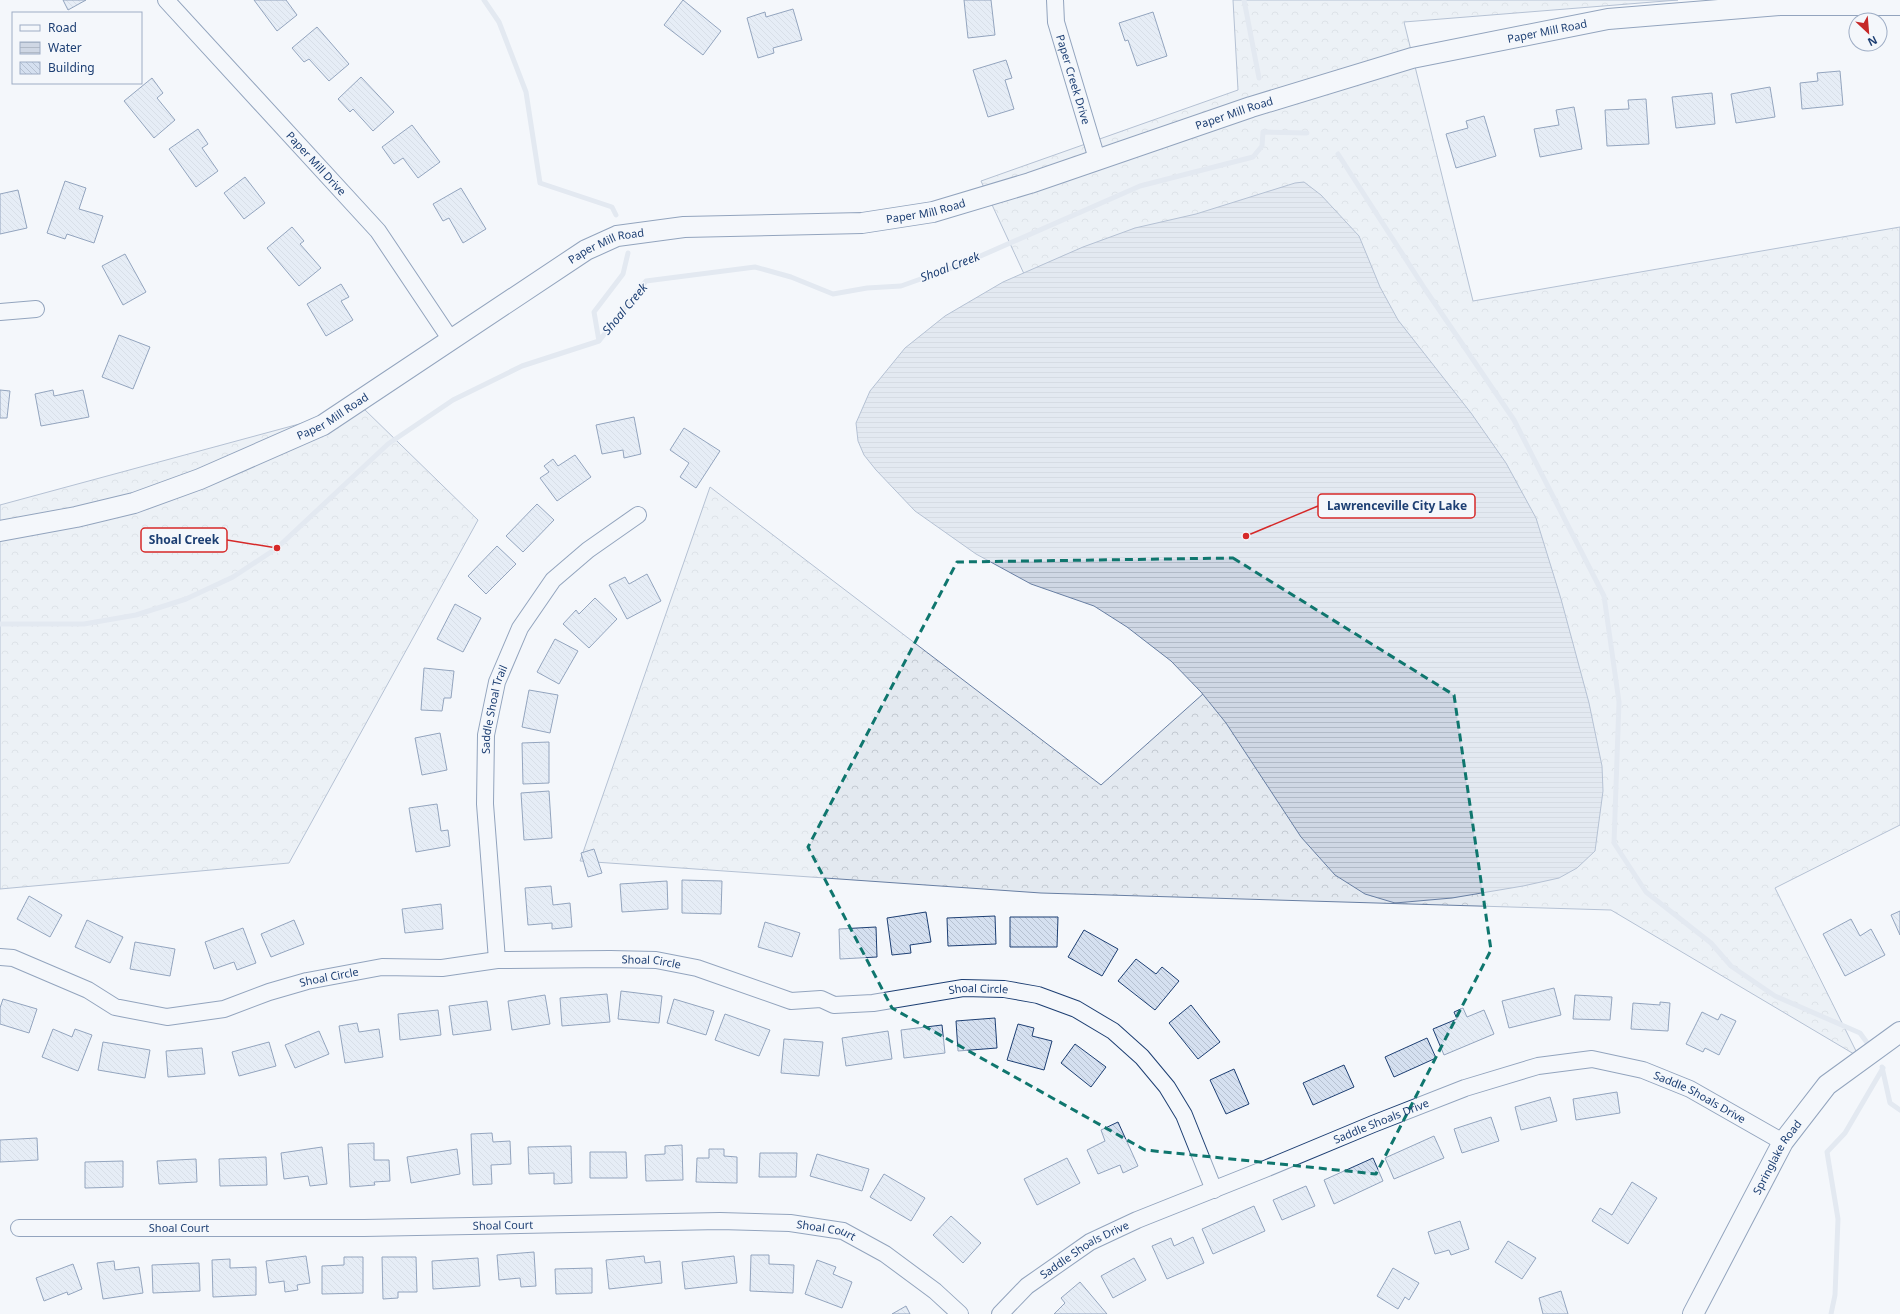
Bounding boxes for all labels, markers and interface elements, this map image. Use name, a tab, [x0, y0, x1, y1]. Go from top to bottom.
legend	[12, 12, 142, 84]
north arrow	[1848, 12, 1888, 52]
street label: Paper Mill Road	[1506, 15, 1588, 46]
text: Road	[48, 19, 77, 36]
street label: Paper Creek Drive	[1053, 33, 1094, 126]
text: N	[1865, 33, 1880, 50]
text: Water	[48, 39, 82, 56]
text: Building	[48, 59, 95, 76]
street label: Paper Mill Road	[1193, 93, 1275, 133]
street label: Paper Mill Drive	[283, 128, 350, 198]
street label: Paper Mill Road	[885, 195, 967, 226]
street label: Paper Mill Road	[565, 224, 645, 267]
water label: Shoal Creek	[918, 247, 983, 286]
water label: Shoal Creek	[598, 279, 652, 338]
street label: Paper Mill Road	[294, 389, 371, 443]
callout: Lawrenceville City Lake	[1318, 494, 1475, 518]
text: Lawrenceville City Lake	[1327, 497, 1467, 514]
callout: Shoal Creek	[141, 528, 227, 552]
text: Shoal Creek	[149, 531, 220, 548]
street label: Saddle Shoal Trail	[478, 662, 510, 754]
street label: Shoal Circle	[621, 951, 682, 972]
street label: Shoal Circle	[297, 964, 360, 990]
street label: Shoal Circle	[947, 980, 1010, 997]
street label: Saddle Shoals Drive	[1652, 1067, 1749, 1126]
street label: Saddle Shoals Drive	[1331, 1095, 1431, 1147]
street label: Springlake Road	[1749, 1117, 1804, 1197]
street label: Shoal Court	[796, 1216, 859, 1244]
street label: Shoal Court	[473, 1217, 533, 1233]
street label: Saddle Shoals Drive	[1037, 1217, 1131, 1282]
street label: Shoal Court	[149, 1220, 209, 1235]

